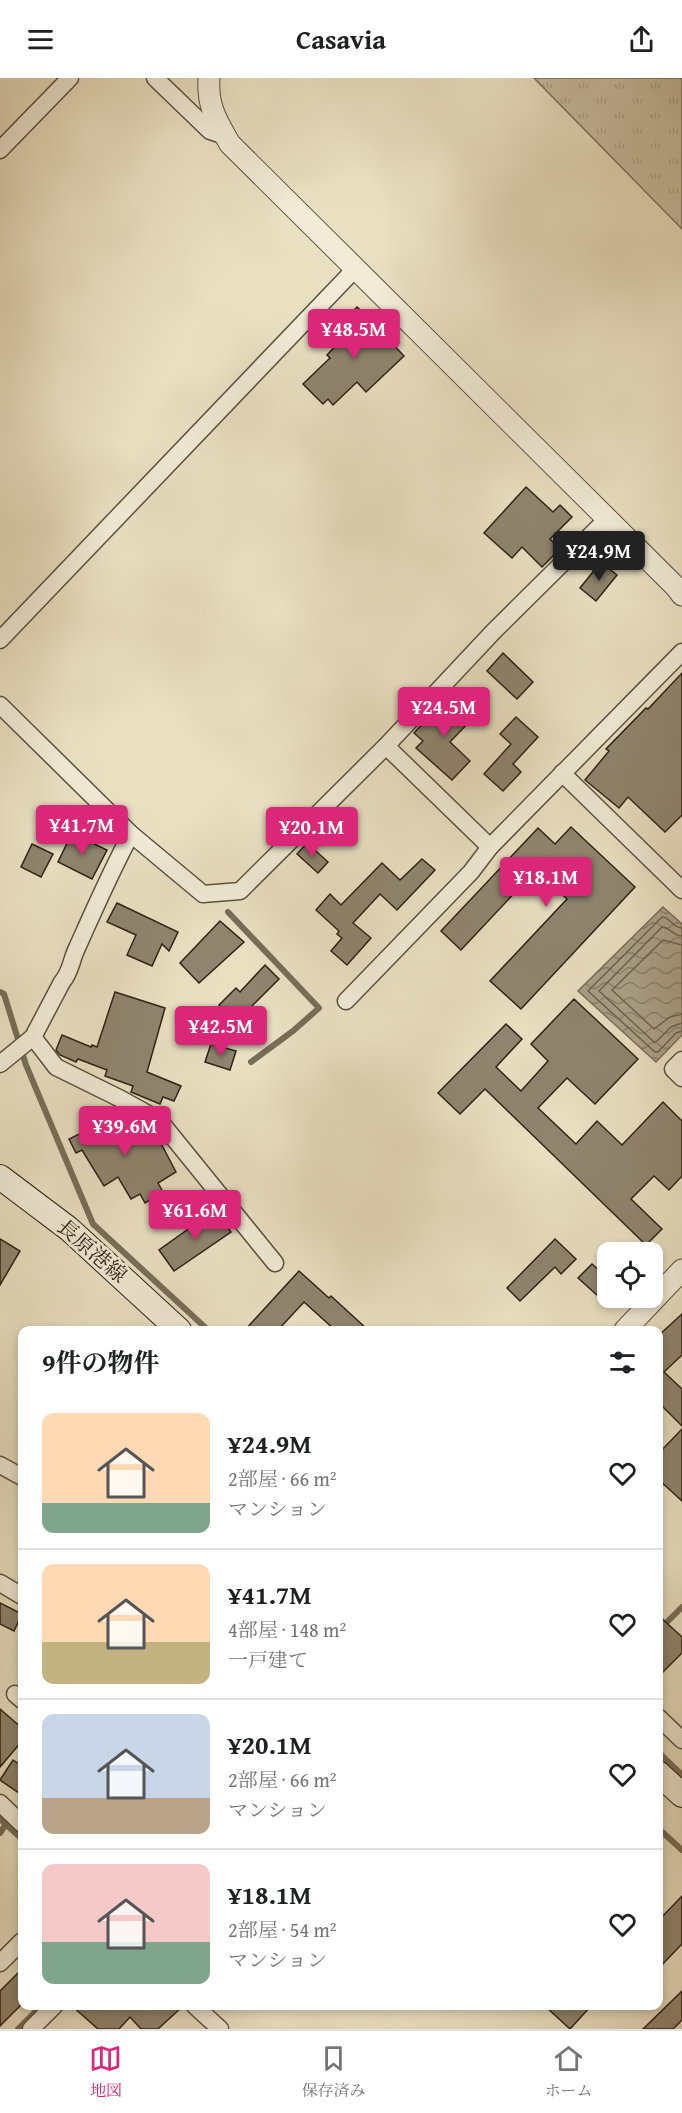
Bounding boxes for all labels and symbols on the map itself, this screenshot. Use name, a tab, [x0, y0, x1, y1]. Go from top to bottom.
pin: ¥48.5M	[305, 309, 403, 360]
pin: ¥24.9M	[550, 531, 648, 582]
pin: ¥24.5M	[395, 687, 493, 738]
pin: ¥41.7M	[33, 805, 131, 856]
pin: ¥20.1M	[263, 807, 361, 858]
pin: ¥18.1M	[497, 857, 595, 908]
pin: ¥42.5M	[172, 1006, 270, 1057]
pin: ¥39.6M	[76, 1106, 174, 1157]
pin: ¥61.6M	[146, 1190, 244, 1241]
street label: 長原港線	[50, 1211, 134, 1290]

